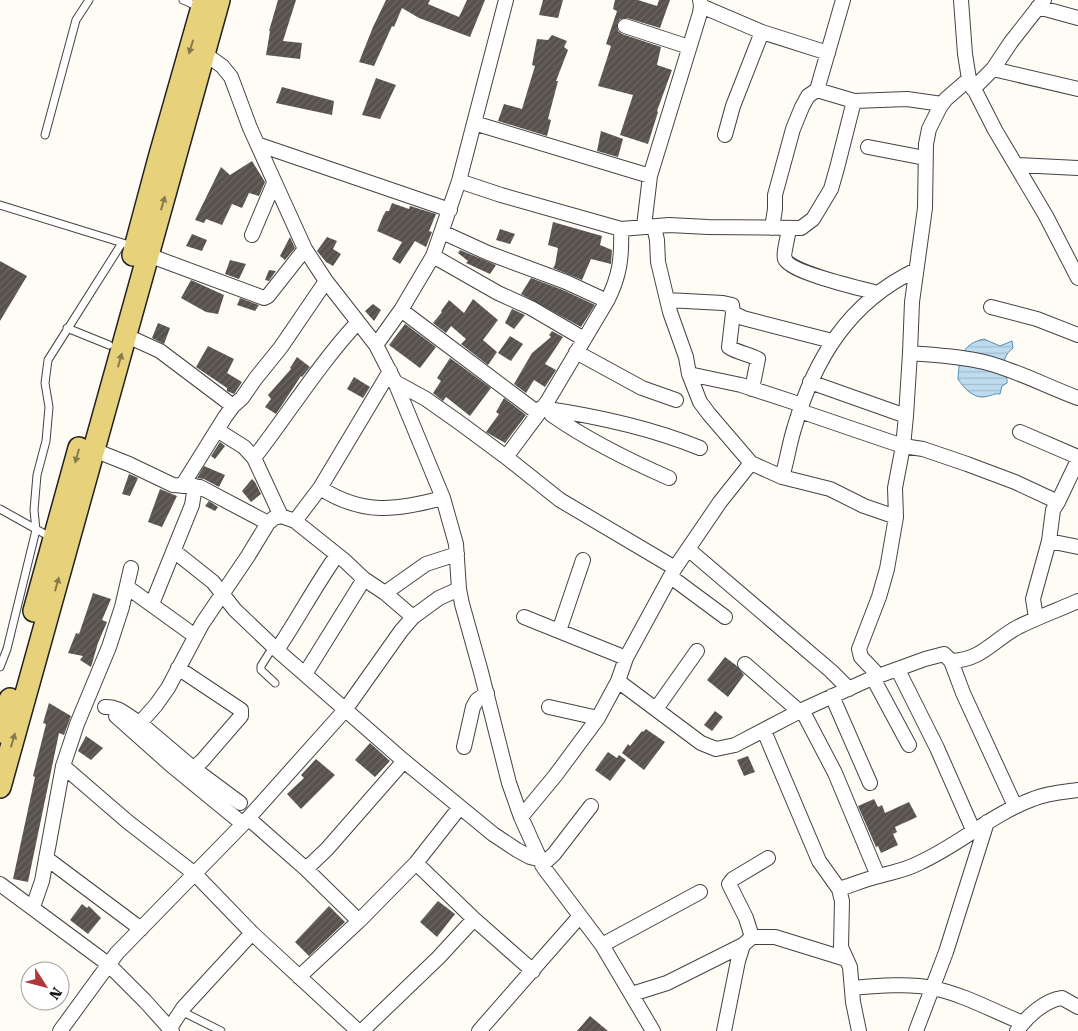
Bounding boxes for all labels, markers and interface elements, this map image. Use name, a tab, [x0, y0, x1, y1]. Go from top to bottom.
one-way arrow	[186, 40, 194, 55]
one-way arrow	[159, 196, 167, 211]
one-way arrow	[116, 352, 124, 368]
one-way arrow	[72, 449, 80, 464]
one-way arrow	[53, 576, 61, 591]
one-way arrow	[10, 733, 18, 748]
north arrow	[20, 961, 70, 1011]
text: N	[46, 985, 65, 1003]

